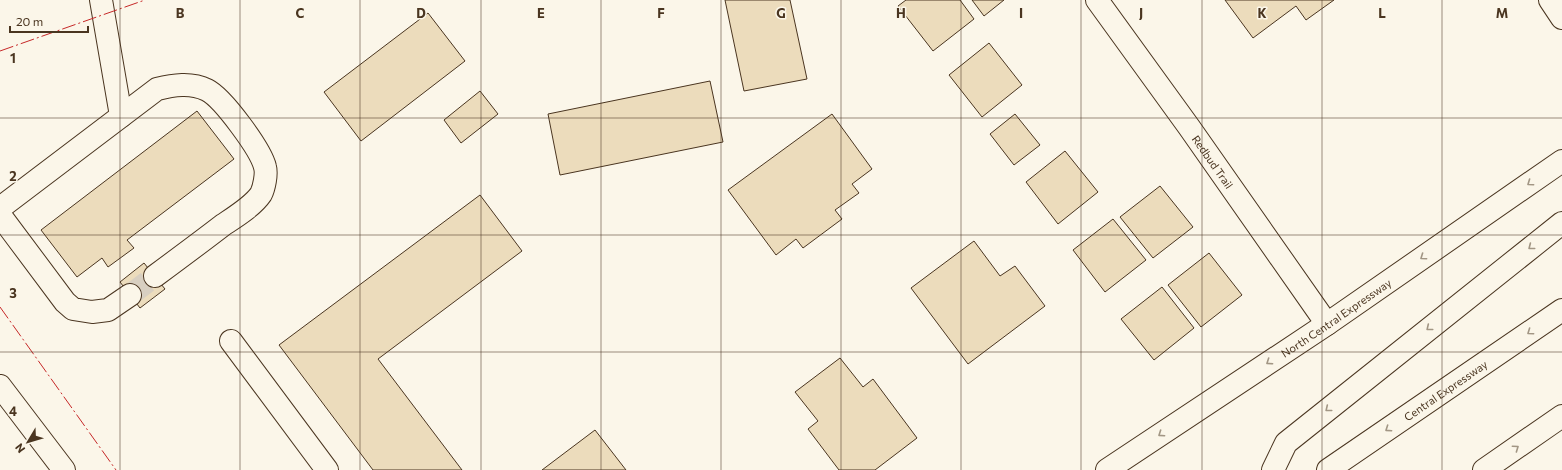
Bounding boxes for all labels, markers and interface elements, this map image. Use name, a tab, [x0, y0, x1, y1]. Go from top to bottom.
text: B	[176, 5, 185, 21]
text: C	[296, 5, 305, 21]
text: D	[416, 5, 426, 21]
text: E	[537, 5, 545, 21]
text: F	[657, 5, 665, 21]
text: G	[776, 5, 786, 21]
text: H	[896, 5, 906, 21]
text: I	[1019, 5, 1023, 21]
text: J	[1139, 5, 1143, 21]
text: K	[1257, 5, 1267, 21]
text: L	[1378, 5, 1386, 21]
text: M	[1496, 5, 1508, 21]
scale bar	[10, 8, 88, 34]
text: 20 m	[16, 14, 43, 28]
text: 1	[10, 50, 16, 66]
street label: Redbud Trail	[1190, 132, 1236, 191]
text: 2	[9, 168, 17, 184]
one-way arrow	[1527, 178, 1534, 186]
one-way arrow	[1529, 242, 1536, 249]
one-way arrow	[1420, 252, 1427, 260]
street label: North Central Expressway	[1278, 275, 1393, 359]
text: 3	[9, 285, 17, 301]
one-way arrow	[1427, 323, 1434, 330]
one-way arrow	[1527, 327, 1534, 335]
one-way arrow	[1267, 357, 1274, 364]
street label: Central Expressway	[1401, 357, 1490, 423]
text: 4	[9, 403, 17, 419]
one-way arrow	[1325, 404, 1333, 411]
north arrow	[8, 422, 48, 462]
one-way arrow	[1385, 424, 1392, 432]
one-way arrow	[1158, 429, 1165, 437]
text: N	[12, 441, 27, 456]
one-way arrow	[1512, 445, 1519, 453]

